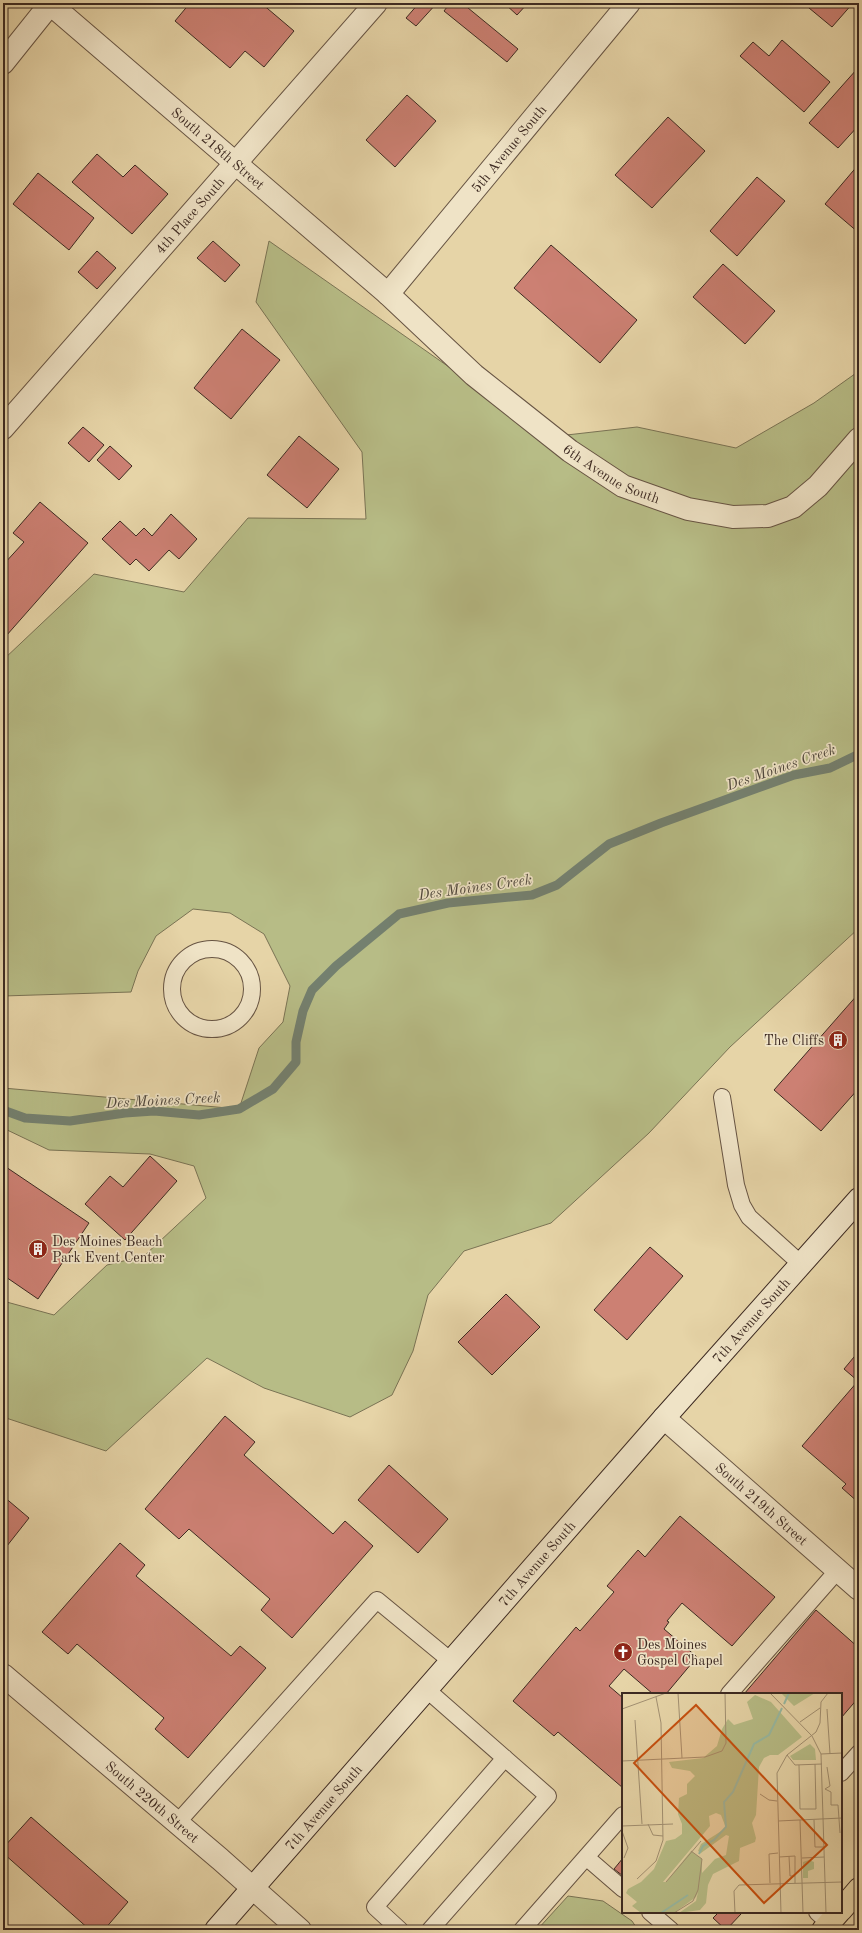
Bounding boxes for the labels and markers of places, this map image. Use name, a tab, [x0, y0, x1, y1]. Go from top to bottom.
building icon: The Cliffs	[827, 1029, 849, 1051]
place label: The Cliffs	[764, 1034, 824, 1048]
place label: Des Moines Beach Park Event Center	[52, 1235, 165, 1265]
building icon: Des Moines Beach Park Event Center	[27, 1238, 49, 1260]
place label: Des Moines Gospel Chapel	[637, 1638, 723, 1668]
church icon: Des Moines Gospel Chapel	[612, 1641, 634, 1663]

